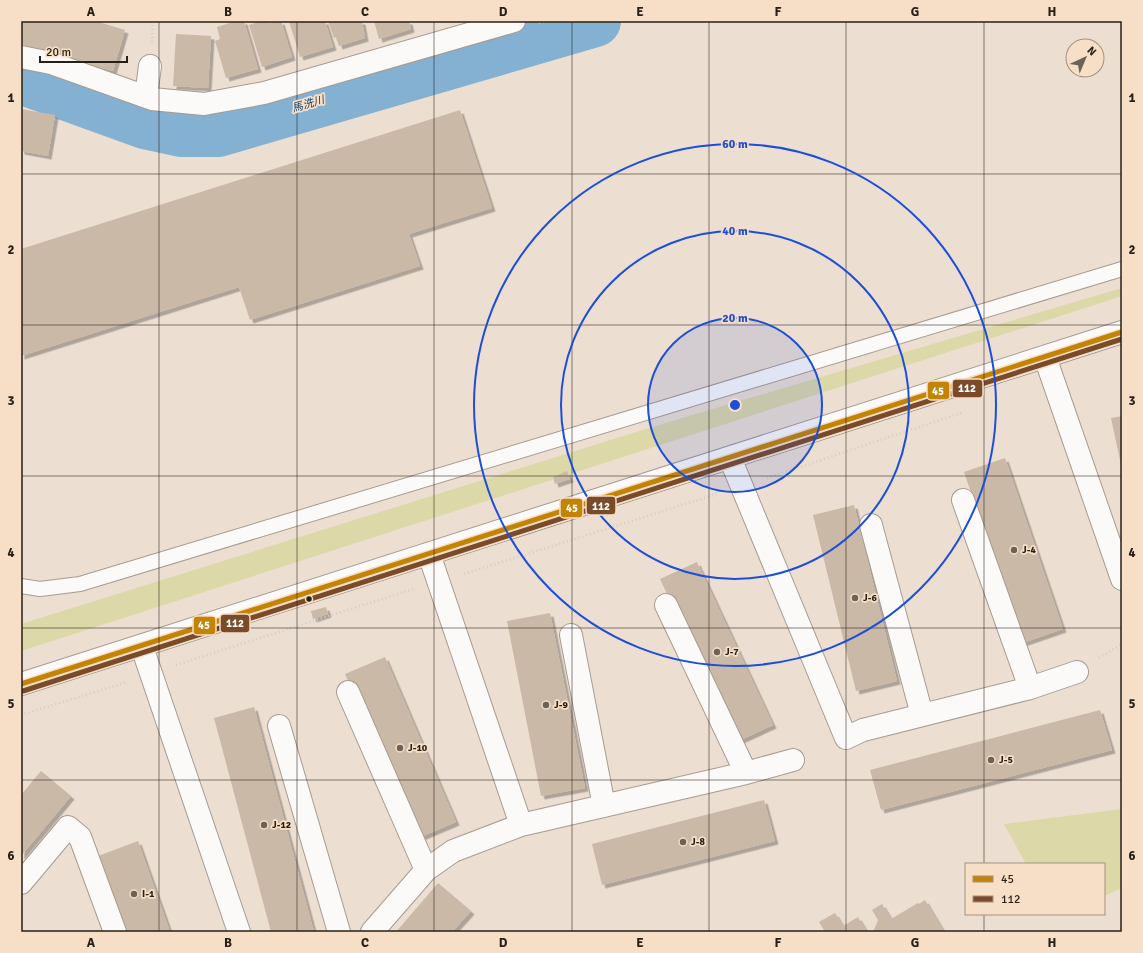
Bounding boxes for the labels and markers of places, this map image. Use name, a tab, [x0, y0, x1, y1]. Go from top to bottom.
centre of rings	[728, 398, 742, 412]
place label: J-4	[1022, 544, 1036, 556]
marker: J-4	[1009, 545, 1019, 555]
place label: J-6	[863, 592, 877, 604]
marker: J-6	[850, 593, 860, 603]
unlabelled marker	[304, 594, 314, 604]
place label: J-7	[725, 646, 739, 658]
marker: J-7	[712, 647, 722, 657]
place label: J-9	[554, 699, 568, 711]
marker: J-9	[541, 700, 551, 710]
place label: J-10	[408, 742, 428, 754]
marker: J-10	[395, 743, 405, 753]
place label: J-5	[999, 754, 1013, 766]
marker: J-5	[986, 755, 996, 765]
place label: J-12	[272, 819, 291, 831]
marker: J-12	[259, 820, 269, 830]
place label: J-8	[691, 836, 705, 848]
marker: J-8	[678, 837, 688, 847]
place label: I-1	[142, 888, 155, 900]
marker: I-1	[129, 889, 139, 899]

